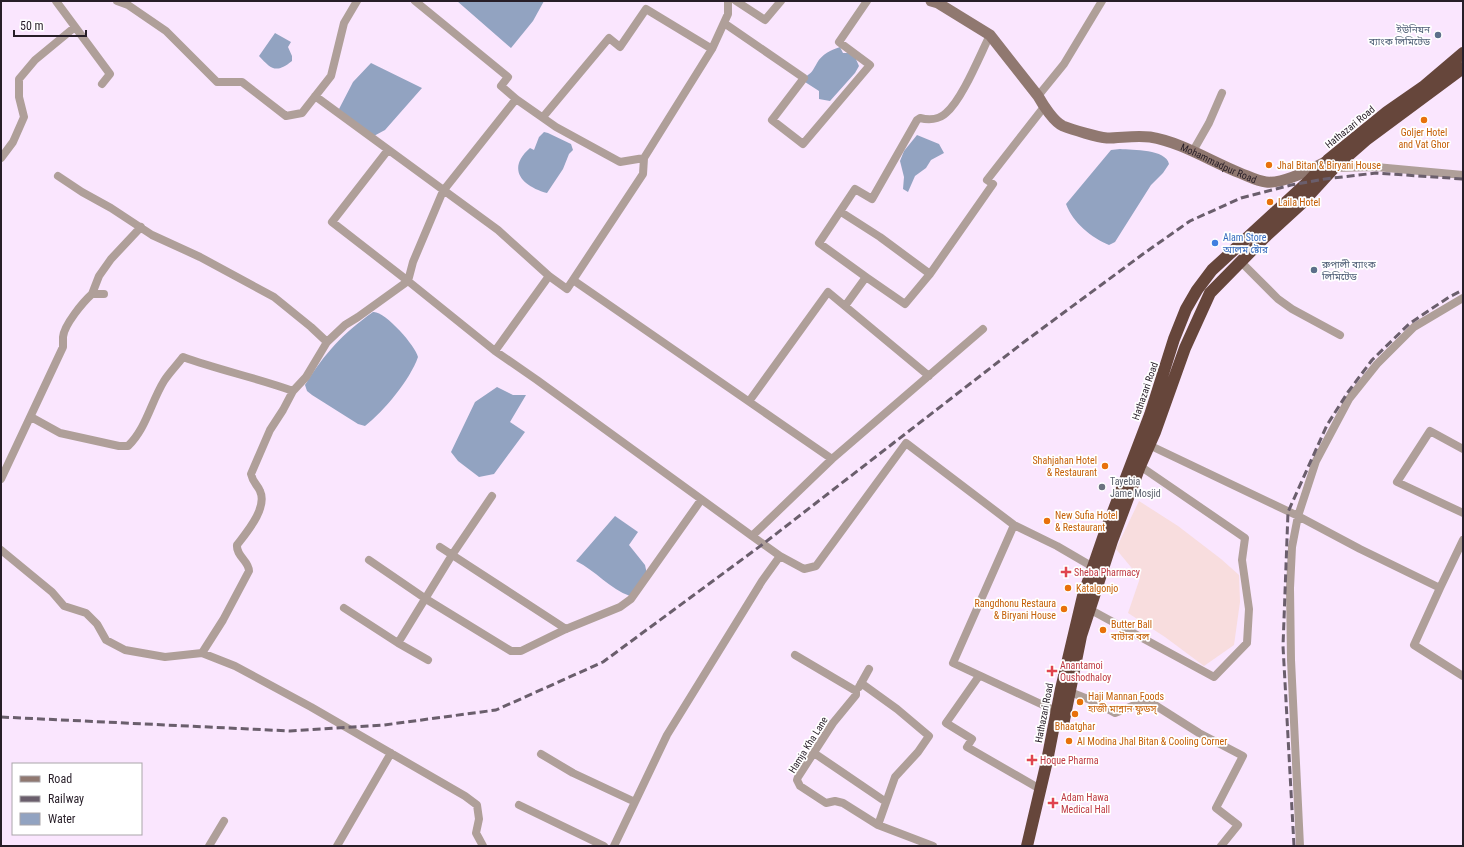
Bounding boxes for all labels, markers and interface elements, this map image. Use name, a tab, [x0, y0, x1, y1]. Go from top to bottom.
scale bar	[14, 12, 86, 38]
text: 50 m	[20, 19, 44, 33]
place label: ইউনিয়ন ব্যাংক লিমিটেড	[1368, 24, 1431, 47]
marker: ইউনিয়ন ব্যাংক লিমিটেড	[1433, 30, 1443, 40]
street label: Hathazari Road	[1323, 104, 1377, 150]
marker: Goljer Hotel and Vat Ghor	[1419, 115, 1429, 125]
place label: Goljer Hotel and Vat Ghor	[1398, 127, 1450, 150]
street label: Mohammadpur Road	[1179, 141, 1258, 185]
marker: Jhal Bitan & Biryani House	[1264, 160, 1274, 170]
place label: Jhal Bitan & Biryani House	[1277, 160, 1381, 171]
marker: Laila Hotel	[1265, 197, 1275, 207]
place label: Laila Hotel	[1278, 197, 1320, 208]
place label: Alam Store আলম ষ্টোর	[1222, 232, 1269, 255]
marker: Alam Store আলম ষ্টোর	[1210, 238, 1220, 248]
place label: রুপালী ব্যাংক লিমিটেড	[1321, 259, 1377, 282]
marker: রুপালী ব্যাংক লিমিটেড	[1309, 265, 1319, 275]
street label: Hathazari Road	[1130, 361, 1160, 421]
place label: Shahjahan Hotel & Restaurant	[1032, 455, 1097, 478]
marker: Shahjahan Hotel & Restaurant	[1100, 461, 1110, 471]
place label: Tayebia Jame Mosjid	[1110, 476, 1161, 499]
marker: Tayebia Jame Mosjid	[1097, 482, 1107, 492]
place label: New Sufia Hotel & Restaurant	[1055, 510, 1118, 533]
marker: New Sufia Hotel & Restaurant	[1042, 516, 1052, 526]
marker: Sheba Pharmacy	[1061, 567, 1071, 577]
place label: Sheba Pharmacy	[1074, 567, 1140, 578]
marker: Katalgonjo	[1063, 583, 1073, 593]
place label: Katalgonjo	[1076, 583, 1118, 594]
place label: Rangdhonu Restaura & Biryani House	[975, 598, 1056, 621]
marker: Rangdhonu Restaura & Biryani House	[1059, 604, 1069, 614]
place label: Butter Ball বাটার বল	[1110, 619, 1152, 642]
marker: Butter Ball বাটার বল	[1098, 625, 1108, 635]
place label: Anantamoi Oushodhaloy	[1060, 660, 1111, 683]
marker: Anantamoi Oushodhaloy	[1047, 666, 1057, 676]
street label: Hathazari Road	[1033, 682, 1055, 744]
place label: Haji Mannan Foods হাজী মান্নান ফুডস্	[1087, 691, 1164, 715]
marker: Haji Mannan Foods হাজী মান্নান ফুডস্	[1075, 697, 1085, 707]
marker: Bhaatghar	[1070, 709, 1080, 719]
street label: Hamja Kha Lane	[786, 715, 830, 775]
place label: Bhaatghar	[1055, 721, 1095, 732]
marker: Al Modina Jhal Bitan & Cooling Corner	[1064, 736, 1074, 746]
place label: Al Modina Jhal Bitan & Cooling Corner	[1077, 736, 1227, 747]
marker: Hoque Pharma	[1027, 755, 1037, 765]
place label: Hoque Pharma	[1040, 755, 1099, 766]
legend	[12, 763, 142, 835]
text: Road	[48, 772, 72, 786]
text: Railway	[48, 792, 84, 806]
place label: Adam Hawa Medical Hall	[1061, 792, 1110, 815]
marker: Adam Hawa Medical Hall	[1048, 798, 1058, 808]
text: Water	[48, 812, 76, 826]

